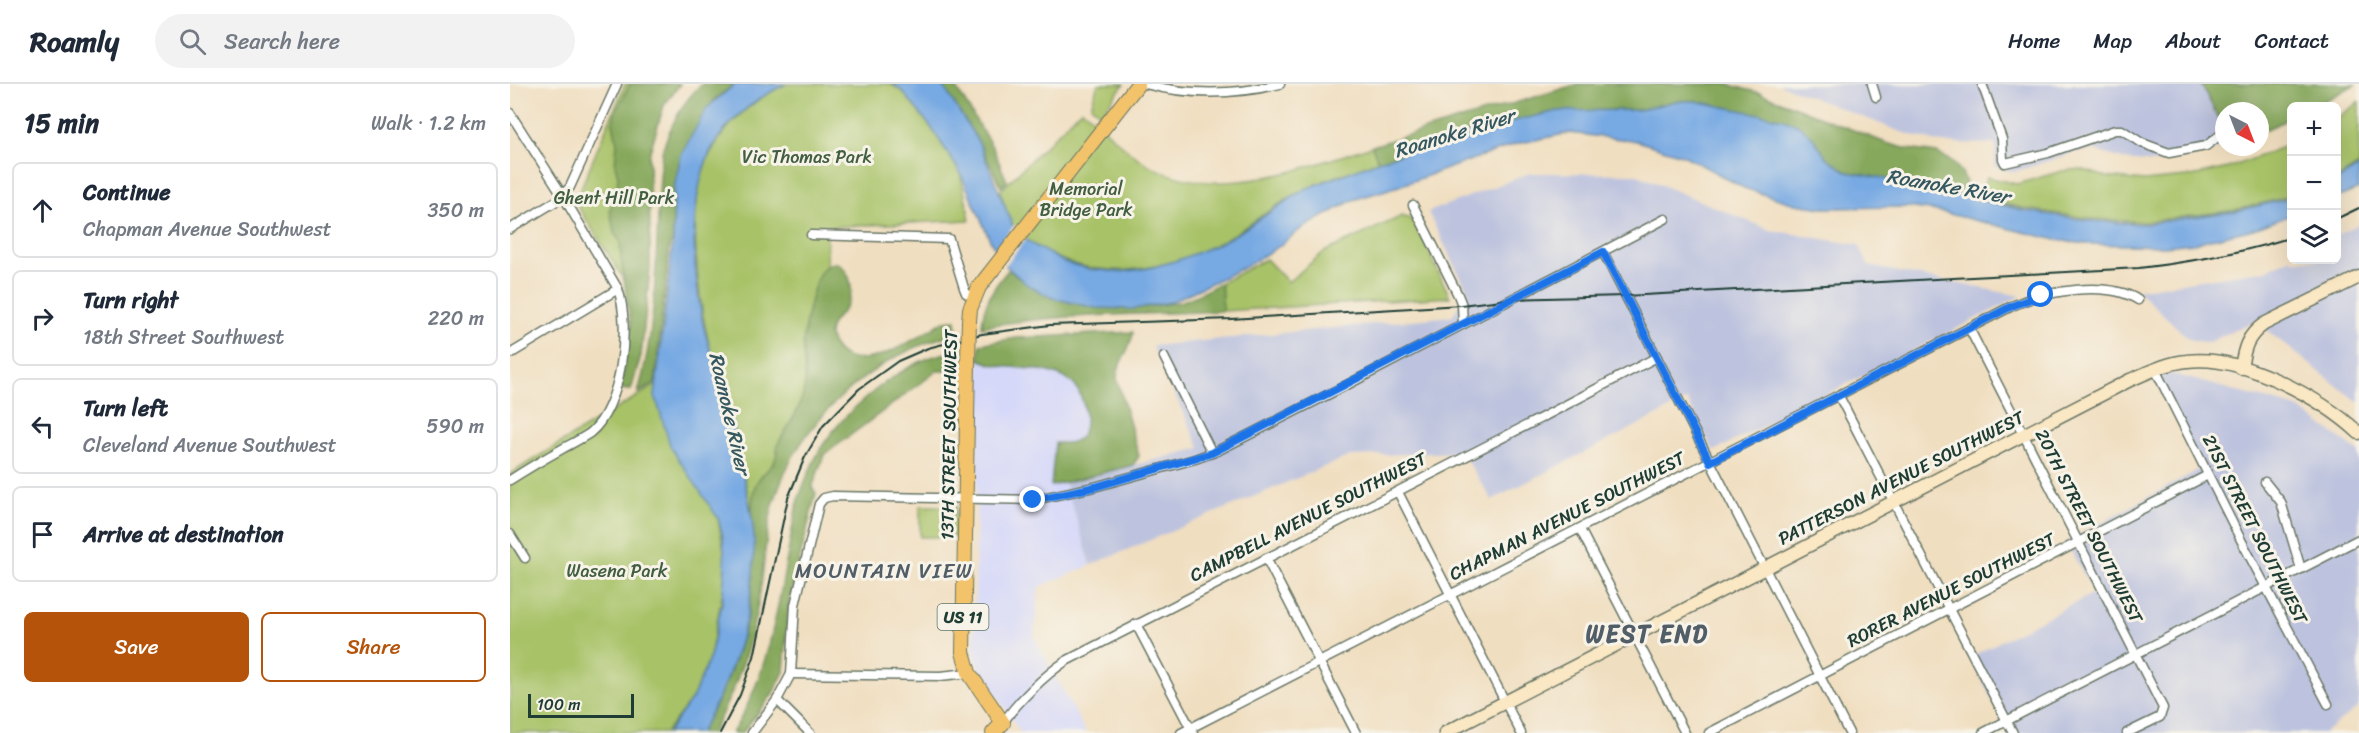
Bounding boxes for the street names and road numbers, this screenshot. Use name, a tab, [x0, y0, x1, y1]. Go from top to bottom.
street label: 13TH STREET SOUTHWEST	[931, 328, 967, 540]
street label: PATTERSON AVENUE SOUTHWEST	[1772, 401, 2031, 554]
street label: 20TH STREET SOUTHWEST	[2026, 423, 2152, 630]
street label: 21ST STREET SOUTHWEST	[2193, 429, 2317, 630]
street label: CAMPBELL AVENUE SOUTHWEST	[1184, 442, 1434, 591]
street label: CHAPMAN AVENUE SOUTHWEST	[1443, 442, 1692, 590]
street label: RORER AVENUE SOUTHWEST	[1841, 523, 2062, 657]
road number: US 11	[938, 604, 988, 630]

